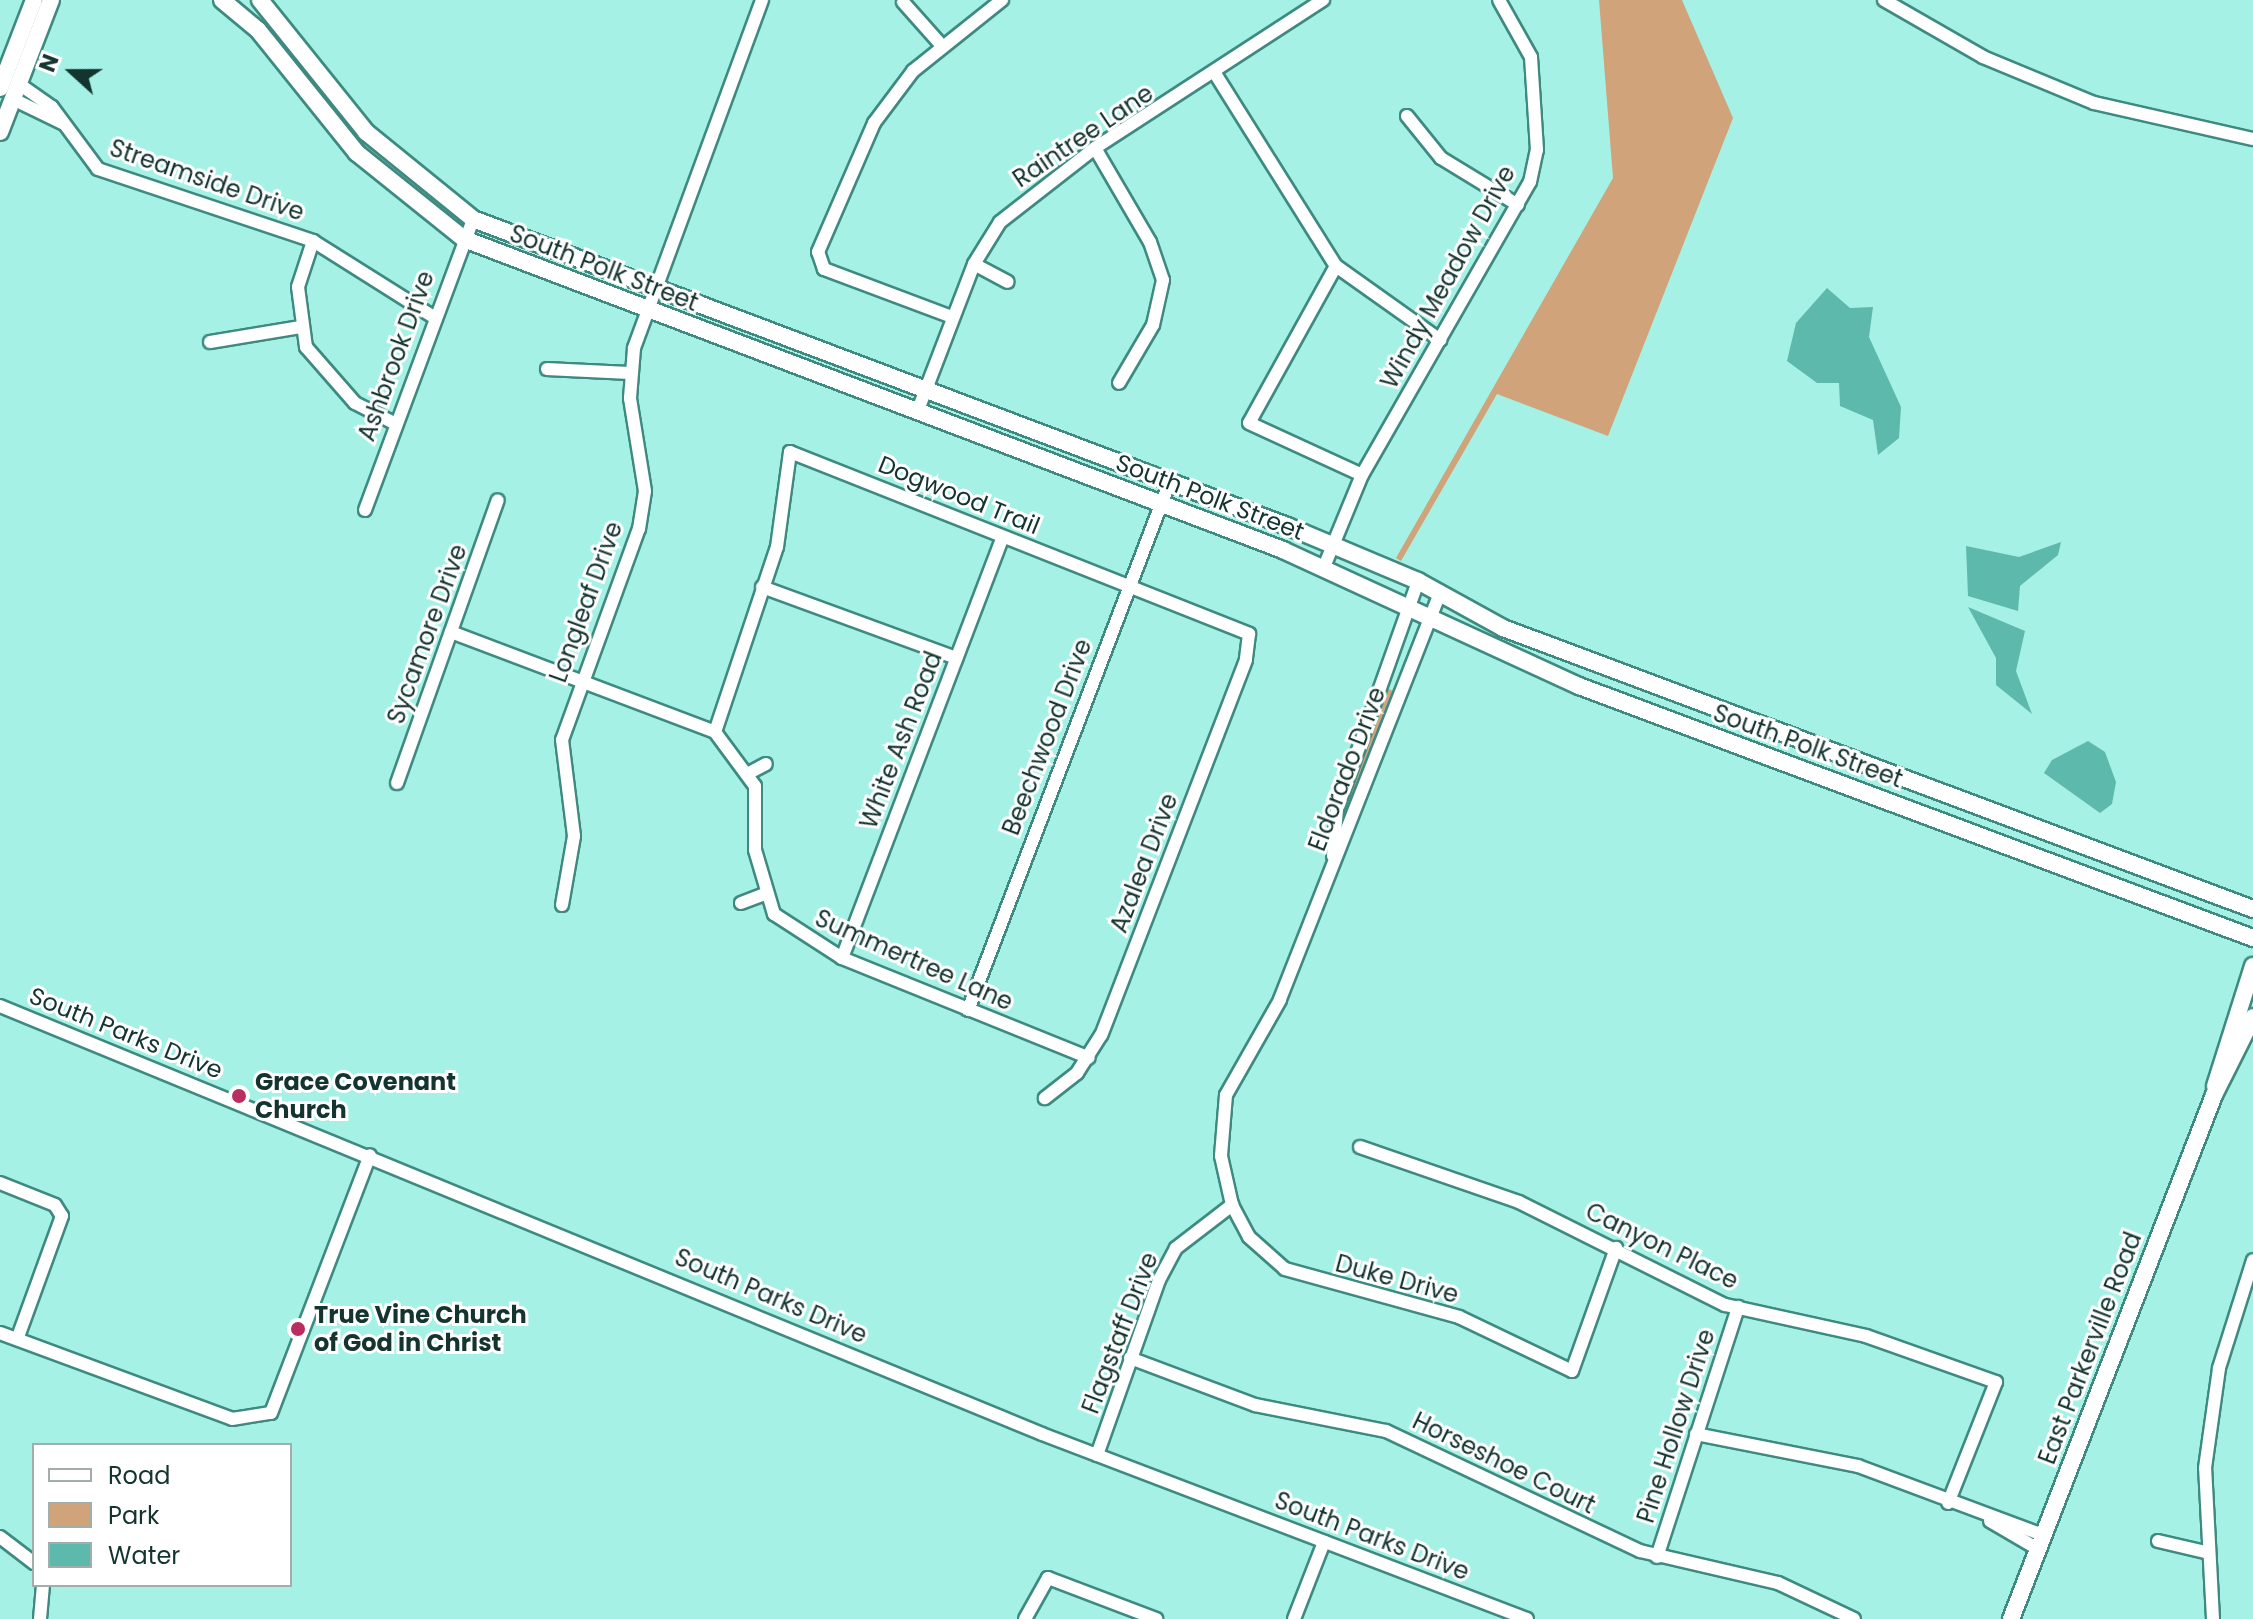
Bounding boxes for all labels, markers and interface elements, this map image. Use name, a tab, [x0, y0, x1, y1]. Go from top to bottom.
north arrow	[32, 32, 112, 112]
text: N	[32, 50, 67, 77]
street label: Raintree Lane	[1007, 79, 1159, 193]
street label: Streamside Drive	[106, 133, 308, 227]
street label: Windy Meadow Drive	[1375, 160, 1521, 394]
street label: South Polk Street	[506, 219, 702, 317]
street label: Ashbrook Drive	[352, 267, 440, 445]
street label: South Polk Street	[1112, 448, 1308, 546]
street label: Dogwood Trail	[874, 450, 1044, 540]
street label: Longleaf Drive	[544, 518, 628, 686]
street label: Sycamore Drive	[381, 540, 473, 728]
street label: Beechwood Drive	[996, 635, 1098, 839]
street label: White Ash Road	[854, 647, 948, 833]
street label: Eldorado Drive	[1303, 683, 1391, 855]
street label: South Polk Street	[1709, 698, 1907, 794]
street label: Azalea Drive	[1104, 789, 1184, 937]
street label: Summertree Lane	[811, 903, 1017, 1017]
street label: South Parks Drive	[25, 981, 227, 1085]
place label: Grace Covenant Church	[255, 1068, 456, 1124]
marker: Grace Covenant Church	[230, 1087, 248, 1105]
street label: Canyon Place	[1581, 1197, 1743, 1295]
street label: East Parkerville Road	[2032, 1228, 2148, 1468]
street label: South Parks Drive	[671, 1243, 871, 1349]
street label: Flagstaff Drive	[1076, 1248, 1164, 1418]
street label: Duke Drive	[1332, 1249, 1462, 1309]
place label: True Vine Church of God in Christ	[314, 1301, 527, 1357]
marker: True Vine Church of God in Christ	[289, 1320, 307, 1338]
street label: Pine Hollow Drive	[1631, 1326, 1721, 1526]
street label: Horseshoe Court	[1408, 1406, 1600, 1520]
legend	[32, 1443, 292, 1587]
text: Road	[108, 1459, 170, 1492]
street label: South Parks Drive	[1271, 1486, 1473, 1586]
text: Park	[108, 1499, 159, 1532]
text: Water	[108, 1539, 180, 1572]

